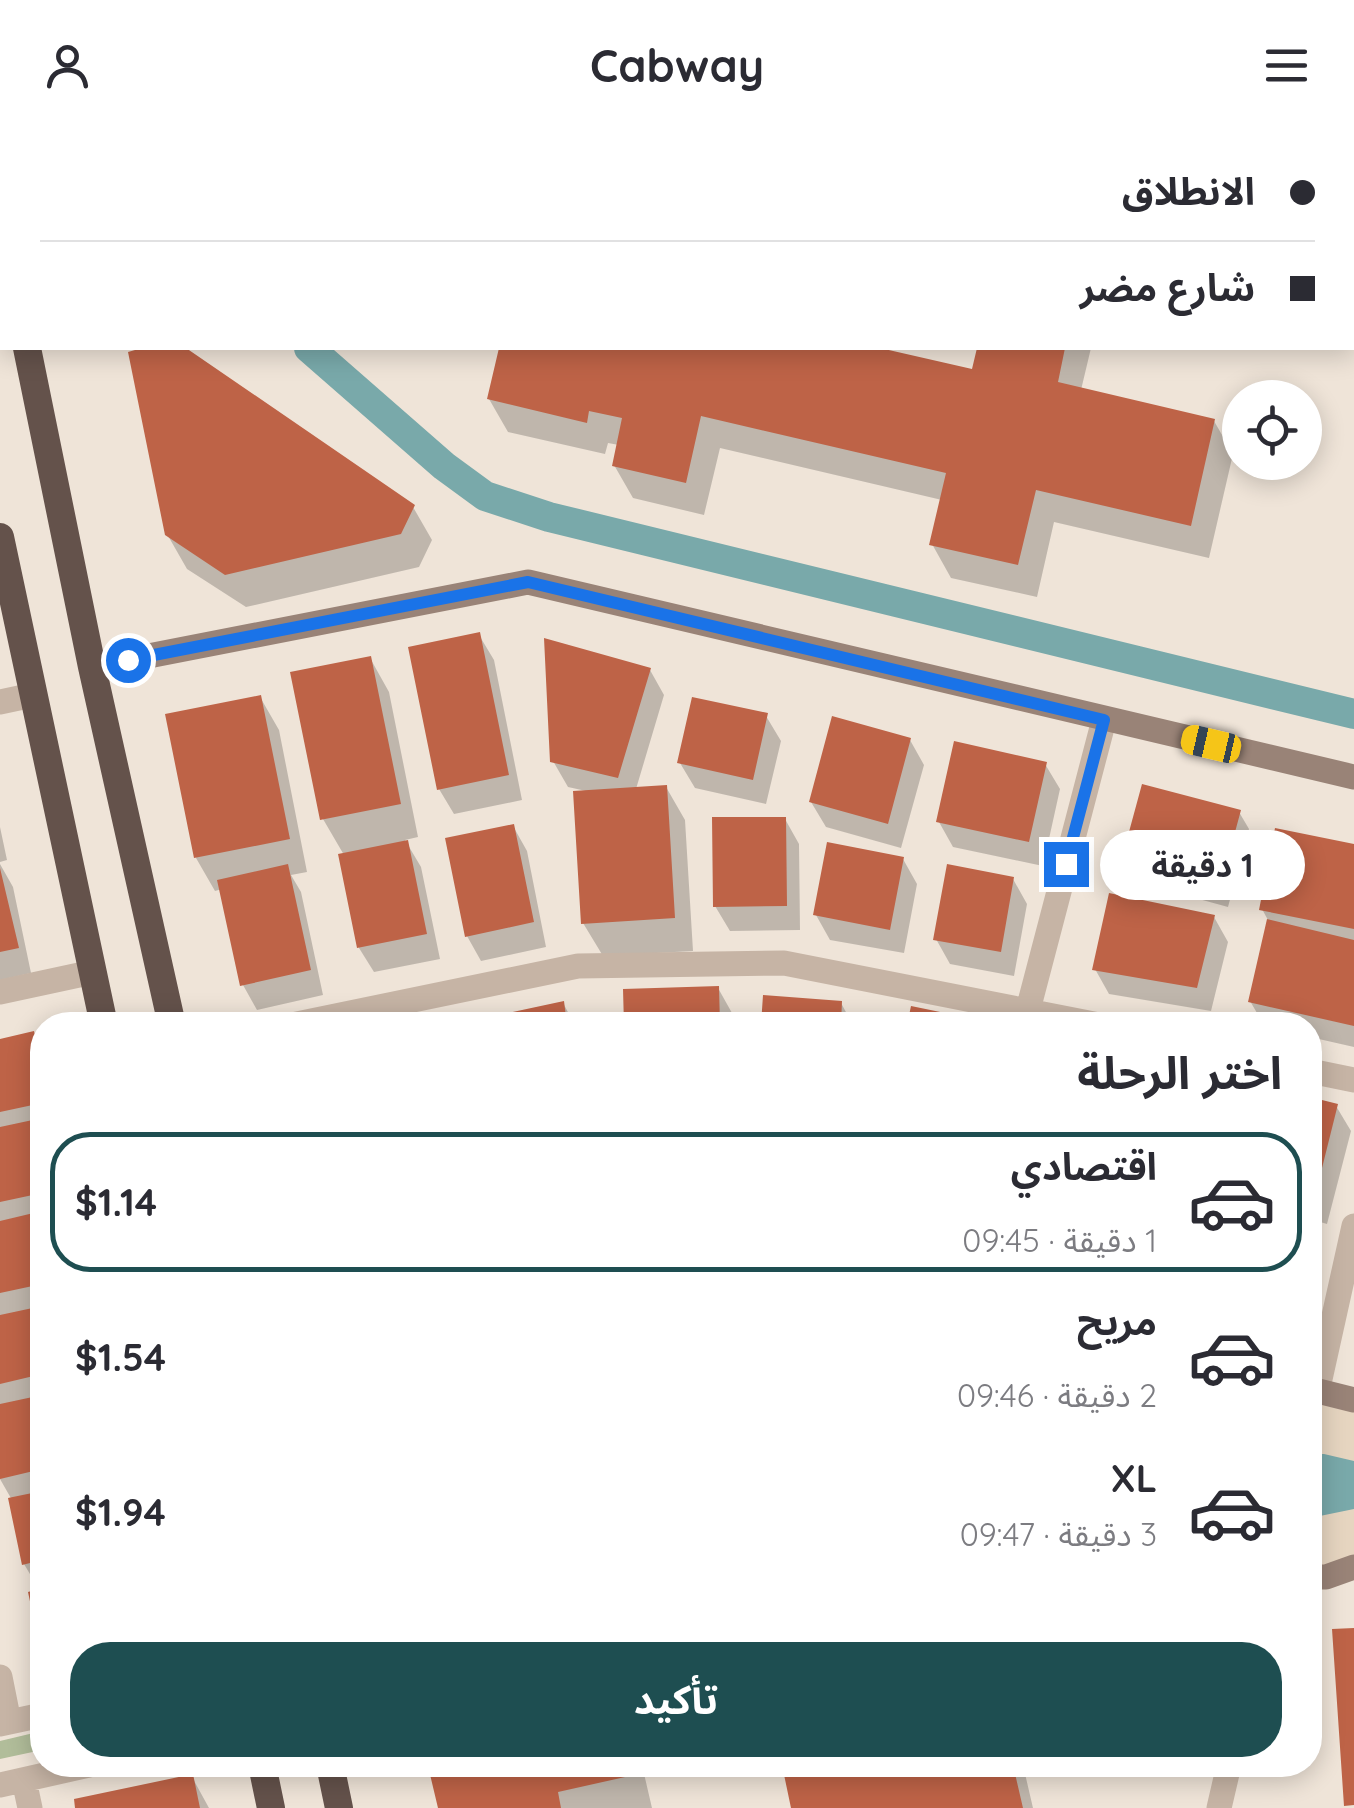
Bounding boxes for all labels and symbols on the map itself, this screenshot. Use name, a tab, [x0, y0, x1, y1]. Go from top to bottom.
route start	[106, 638, 151, 683]
car	[1178, 723, 1244, 765]
callout: 1 دقيقة	[1101, 829, 1306, 899]
route end	[1044, 842, 1089, 887]

